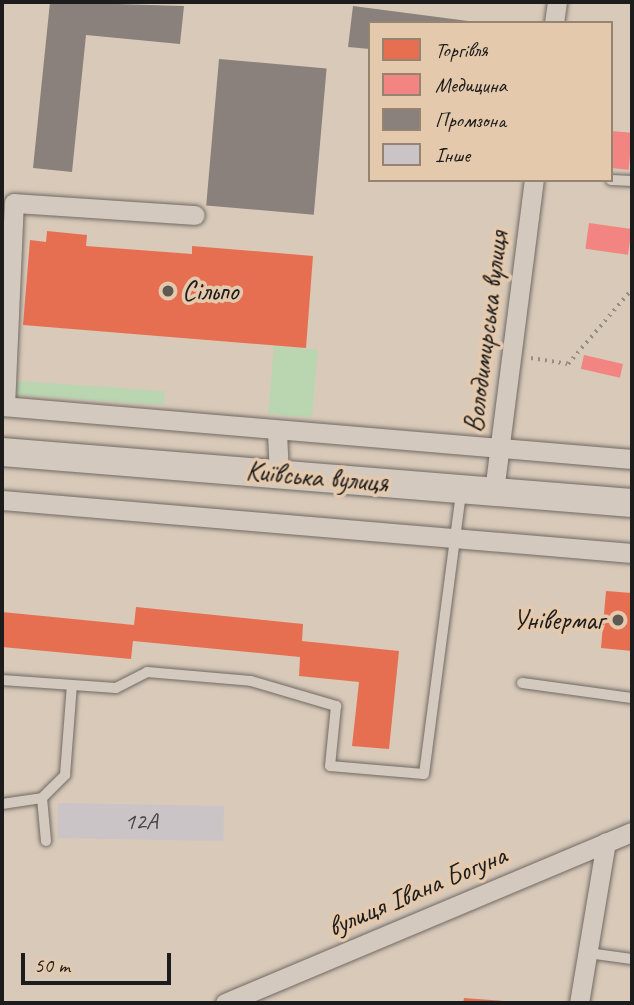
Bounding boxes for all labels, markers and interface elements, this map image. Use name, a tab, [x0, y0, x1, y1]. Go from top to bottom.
legend	[368, 21, 613, 182]
text: Торгівля	[435, 37, 488, 63]
text: Медицина	[435, 72, 507, 98]
text: Промзона	[435, 107, 506, 133]
text: Інше	[435, 142, 470, 168]
street label: Володимирська вулиця	[457, 229, 515, 435]
place label: Сільпо	[182, 274, 239, 308]
marker: Сільпо	[160, 283, 176, 299]
street label: Київська вулиця	[244, 454, 390, 500]
place label: Універмаг	[513, 603, 604, 637]
marker: Універмаг	[610, 612, 626, 628]
house number: 12А	[124, 808, 158, 836]
street label: вулиця Івана Богуна	[322, 838, 512, 944]
scale bar	[24, 939, 175, 983]
text: 50 m	[34, 952, 70, 978]

